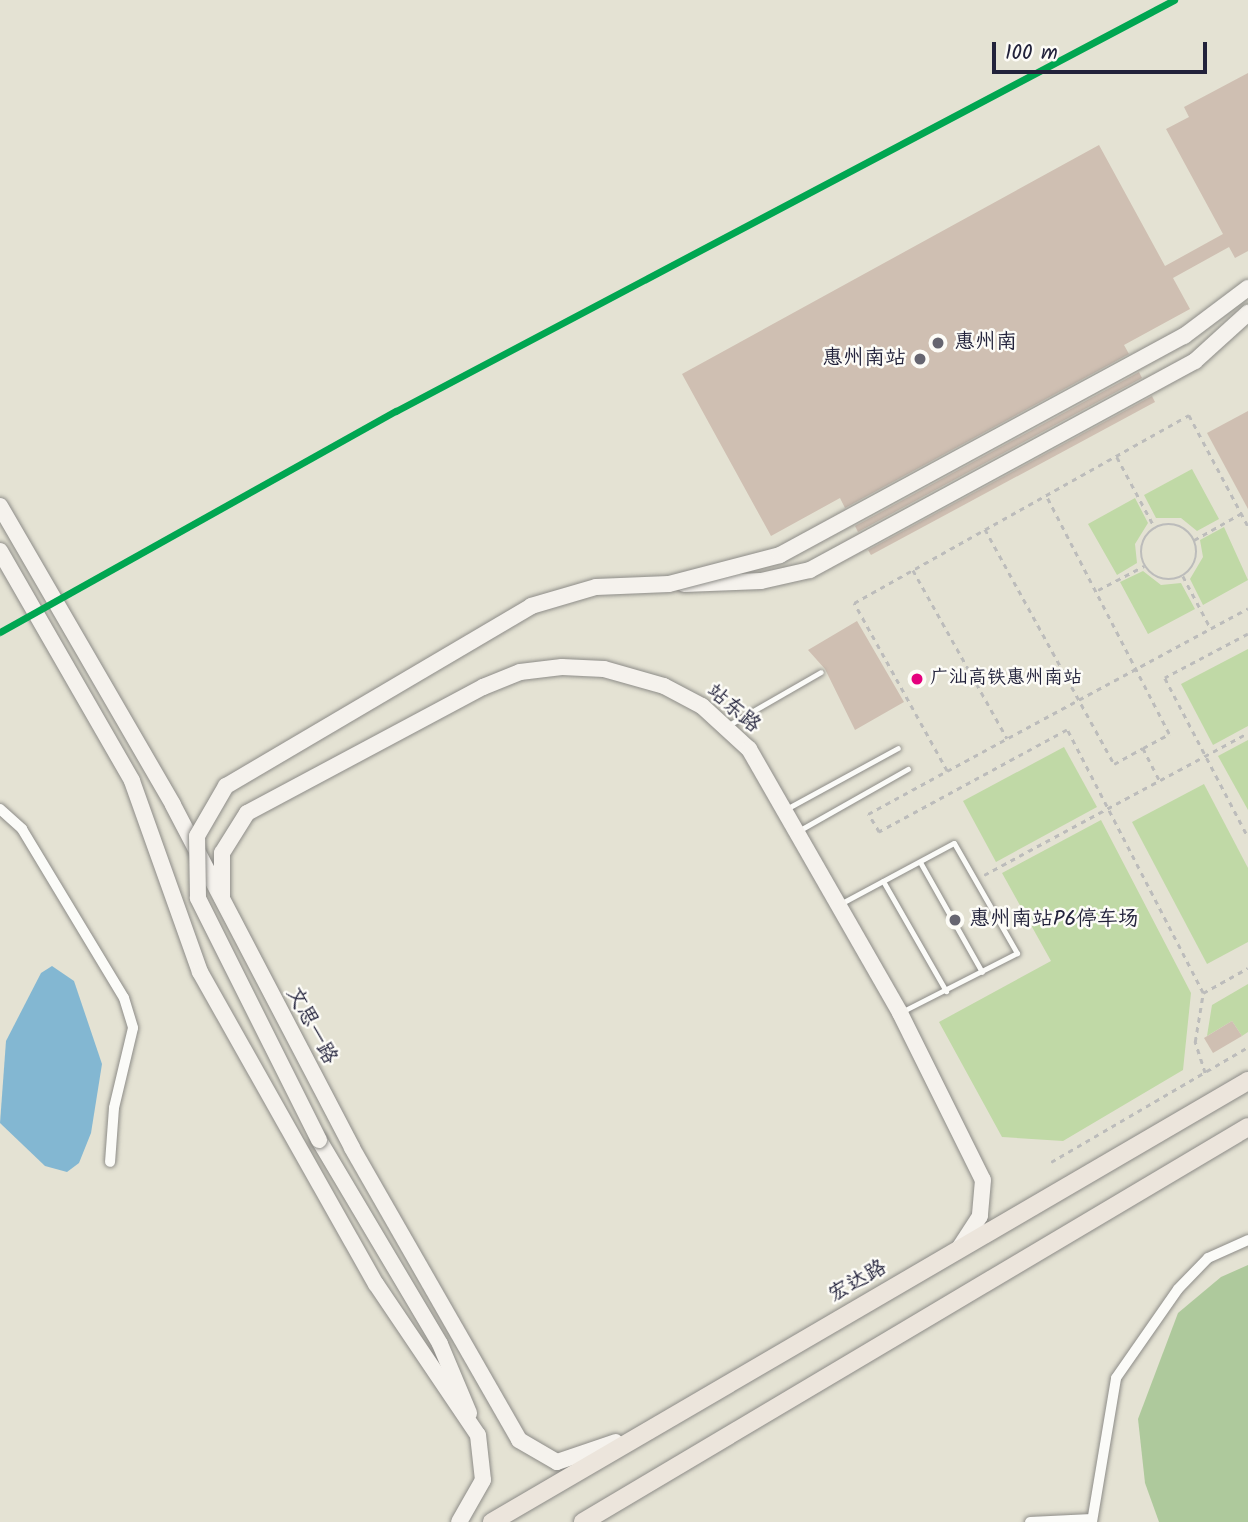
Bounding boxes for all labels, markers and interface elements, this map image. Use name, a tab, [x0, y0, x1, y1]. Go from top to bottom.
scale bar	[996, 28, 1211, 72]
text: 100 m	[1005, 37, 1058, 70]
place label: 惠州南	[954, 330, 1017, 356]
marker: 惠州南	[928, 333, 948, 353]
place label: 惠州南站	[822, 346, 906, 372]
marker: 惠州南站	[912, 351, 928, 367]
place label: 广汕高铁惠州南站	[930, 668, 1082, 690]
marker: 广汕高铁惠州南站	[910, 672, 924, 686]
street label: 站东路	[701, 679, 765, 739]
place label: 惠州南站P6停车场	[969, 907, 1139, 933]
marker: 惠州南站P6停车场	[947, 912, 963, 928]
street label: 文思一路	[280, 983, 342, 1069]
street label: 宏达路	[824, 1255, 892, 1309]

